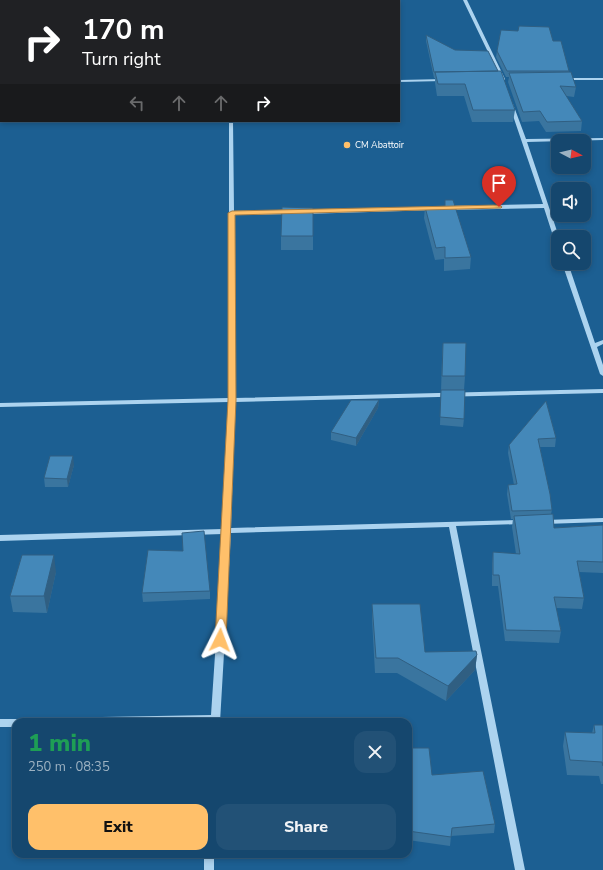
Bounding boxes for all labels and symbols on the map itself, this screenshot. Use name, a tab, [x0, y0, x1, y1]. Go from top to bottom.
north arrow	[551, 134, 591, 174]
place label: CM Abattoir	[355, 139, 405, 151]
marker: CM Abattoir	[342, 140, 352, 150]
pin	[482, 166, 516, 207]
position arrow	[199, 619, 241, 661]

